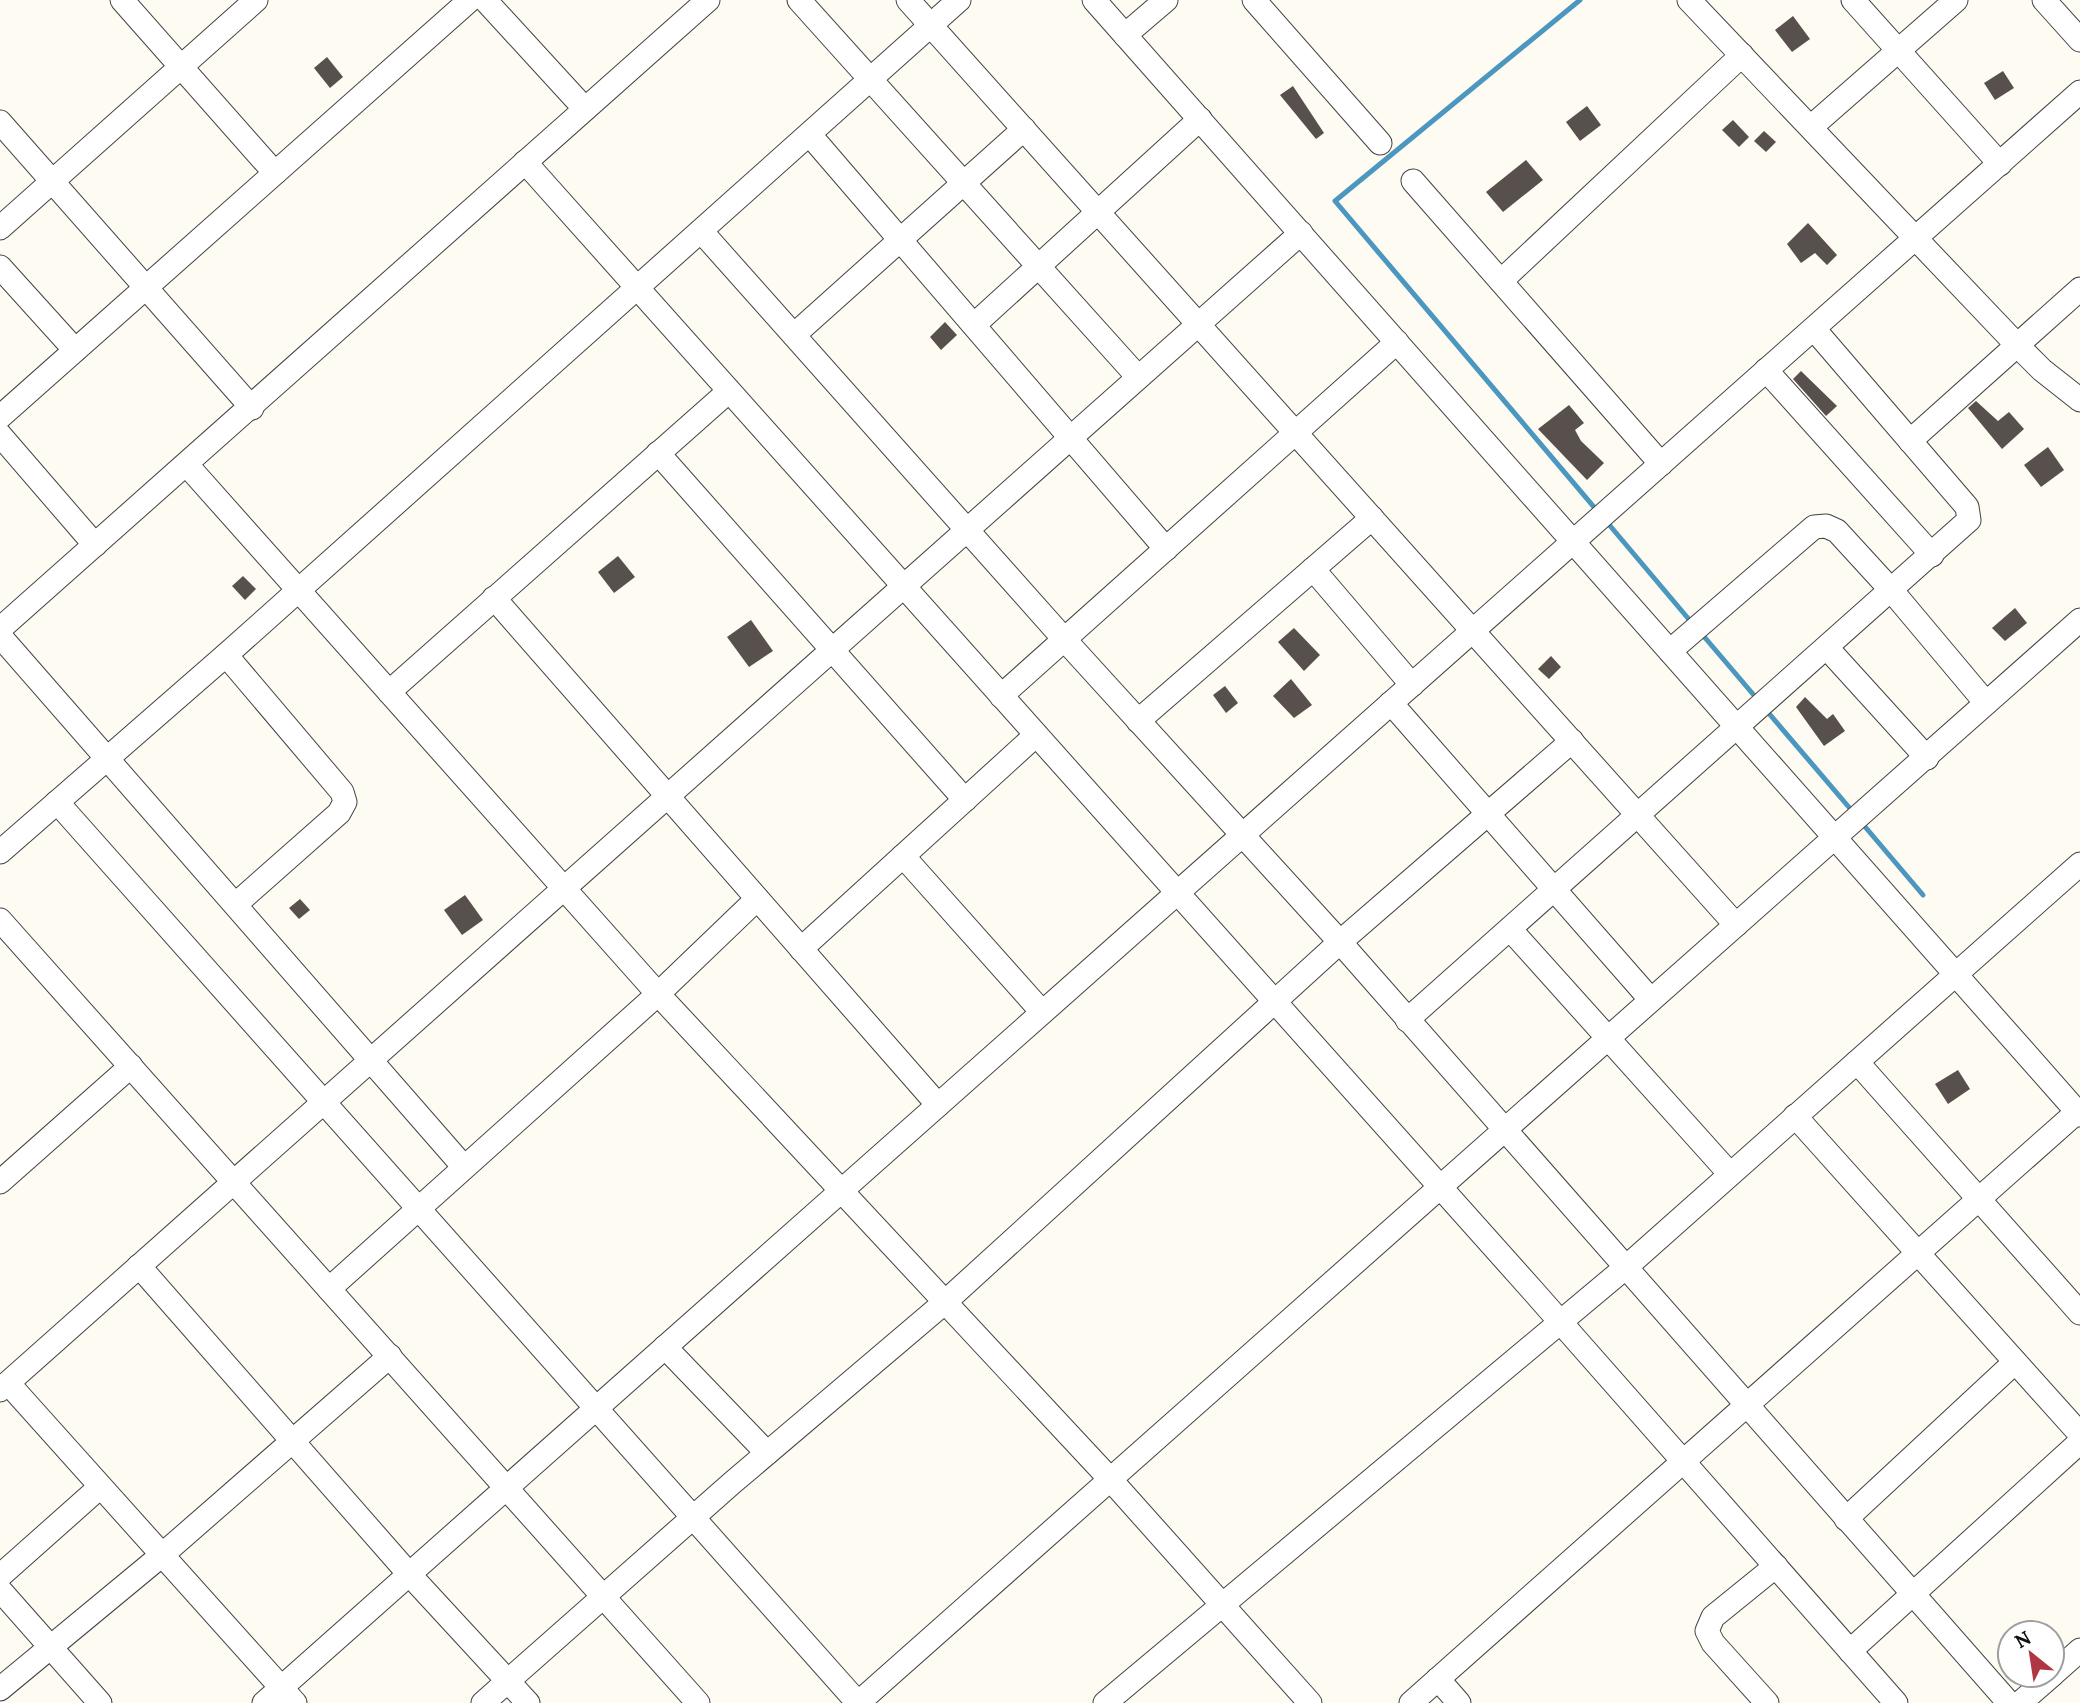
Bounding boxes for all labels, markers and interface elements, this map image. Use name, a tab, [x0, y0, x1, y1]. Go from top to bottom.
north arrow	[1996, 1619, 2066, 1689]
text: N	[2010, 1625, 2035, 1653]

